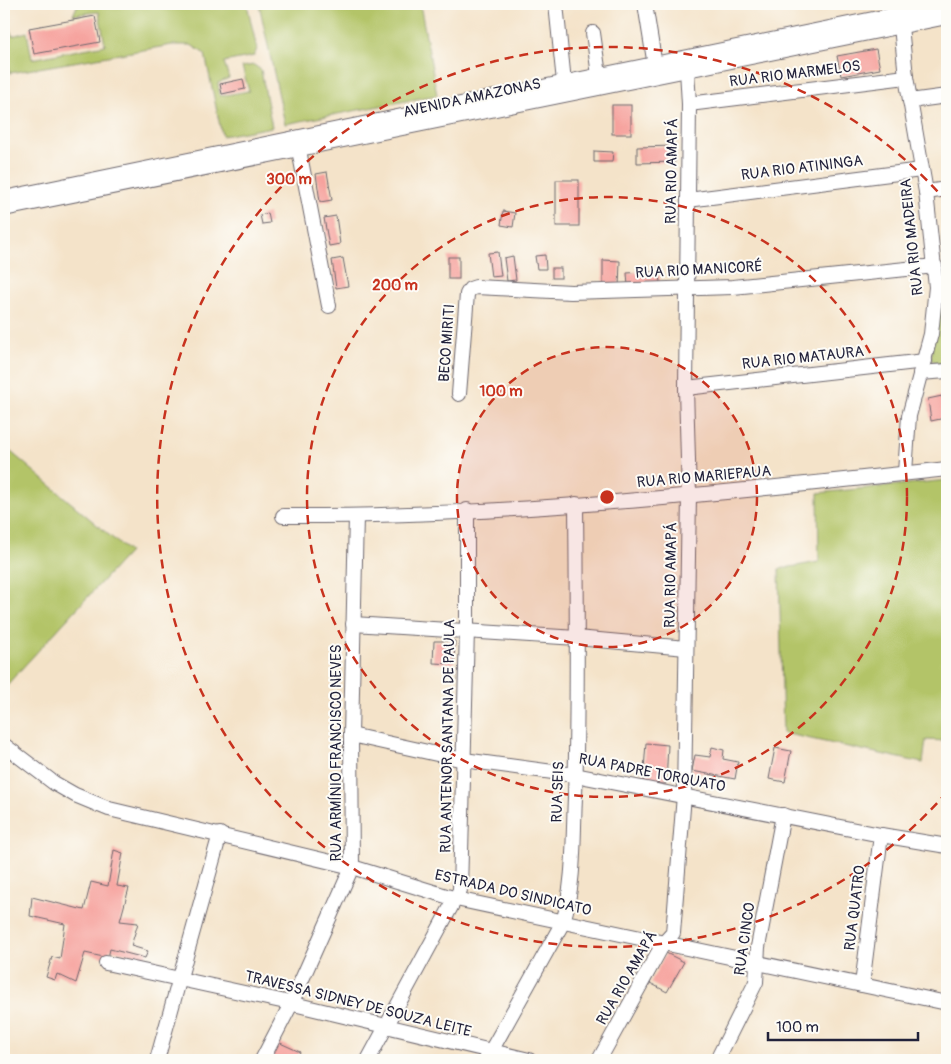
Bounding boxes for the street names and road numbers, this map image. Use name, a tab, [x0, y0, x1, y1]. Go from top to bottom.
street label: RUA RIO MARMELOS	[728, 57, 862, 91]
street label: AVENIDA AMAZONAS	[401, 74, 543, 122]
street label: RUA RIO AMAPÁ	[662, 118, 682, 224]
street label: RUA RIO ATININGA	[740, 151, 864, 185]
street label: RUA RIO MADEIRA	[896, 177, 928, 297]
street label: RUA RIO MANICORÉ	[635, 257, 763, 283]
street label: BECO MIRITI	[435, 303, 459, 383]
street label: RUA RIO MATAURA	[741, 342, 865, 374]
street label: RUA RIO MARIEPAUA	[636, 462, 772, 492]
street label: RUA RIO AMAPÁ	[661, 522, 681, 628]
street label: RUA ANTENOR SANTANA DE PAULA	[436, 619, 460, 853]
street label: RUA ARMÍNIO FRANCISCO NEVES	[327, 645, 346, 861]
street label: RUA PADRE TORQUATO	[577, 749, 727, 797]
street label: RUA SEIS	[547, 761, 569, 823]
street label: RUA QUATRO	[840, 864, 870, 952]
street label: ESTRADA DO SINDICATO	[433, 866, 593, 920]
street label: RUA CINCO	[730, 901, 760, 977]
street label: RUA RIO AMAPÁ	[592, 927, 662, 1029]
street label: TRAVESSA SIDNEY DE SOUZA LEITE	[243, 967, 473, 1041]

